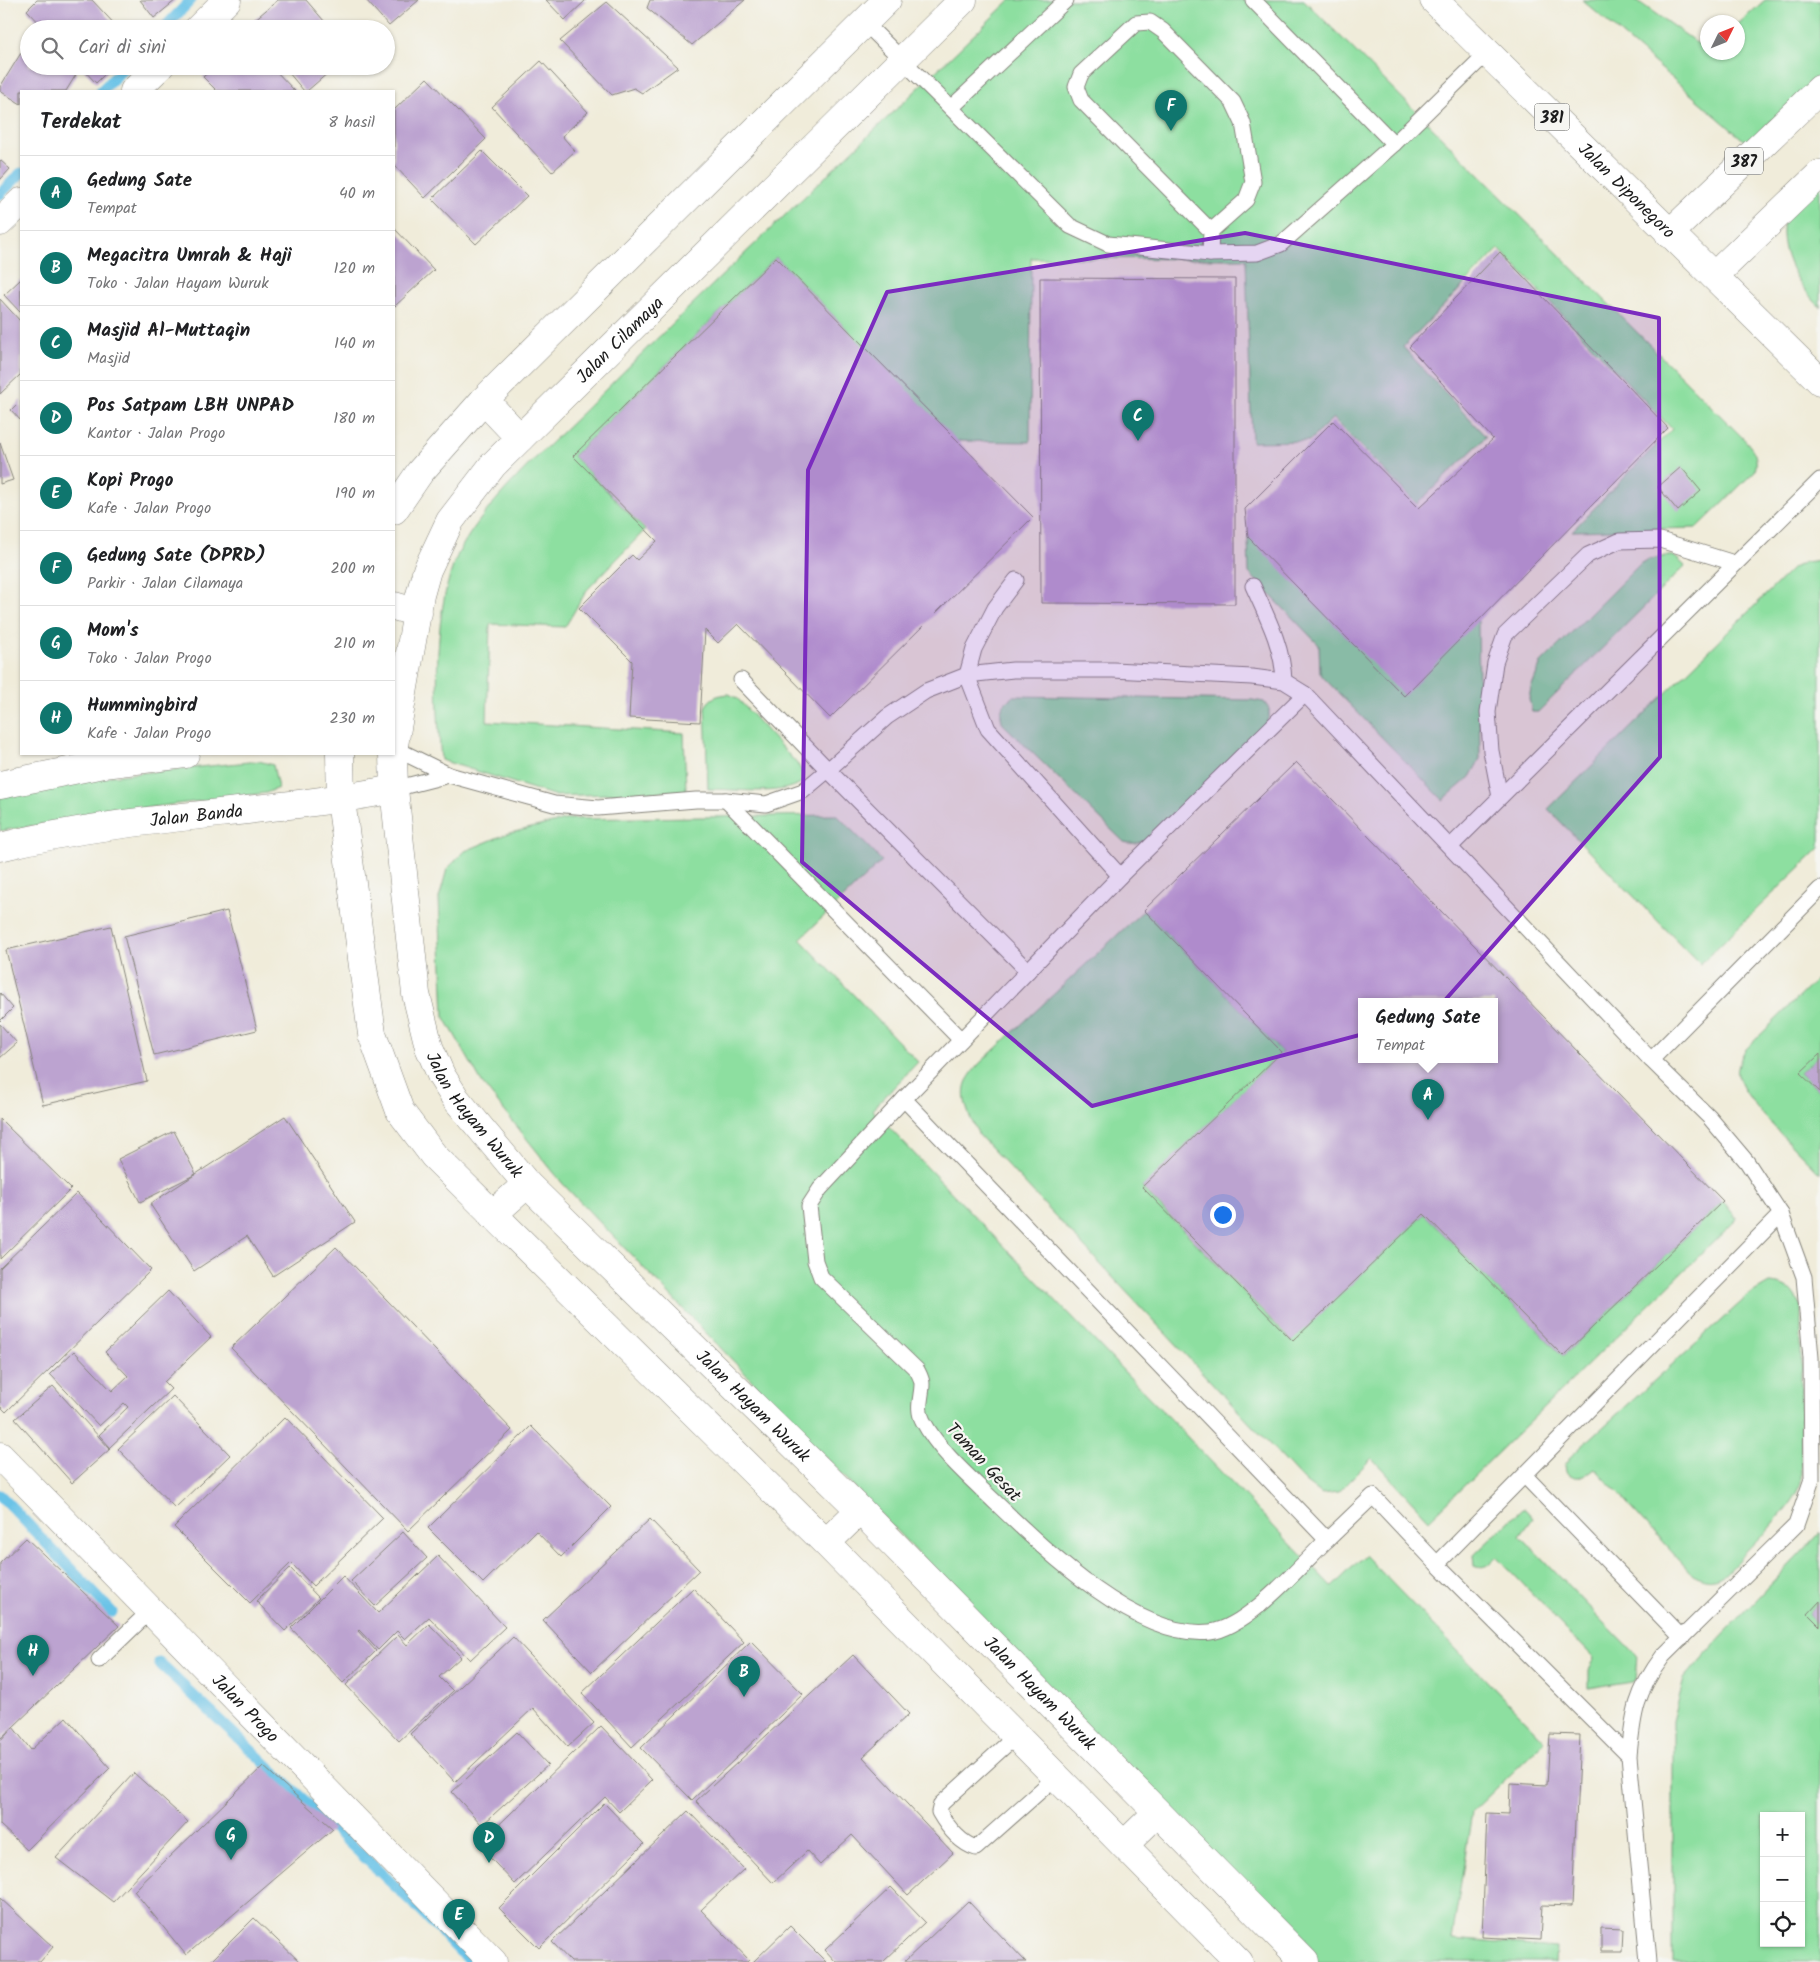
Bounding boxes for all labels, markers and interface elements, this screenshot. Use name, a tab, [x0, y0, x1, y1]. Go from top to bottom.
north arrow	[1700, 15, 1745, 60]
search box	[20, 20, 395, 75]
text: Cari di sini	[78, 33, 166, 63]
icon: search	[38, 34, 66, 62]
pin: F	[1155, 90, 1187, 131]
road number: 381	[1534, 104, 1570, 130]
text: Terdekat	[40, 106, 121, 139]
text: 8 hasil	[328, 110, 375, 135]
street label: Jalan Diponegoro	[1570, 136, 1681, 247]
road number: 387	[1725, 148, 1763, 175]
text: Gedung Sate	[87, 166, 192, 196]
text: A	[51, 181, 61, 206]
text: 40 m	[339, 181, 375, 206]
text: Tempat	[87, 196, 137, 221]
text: Megacitra Umrah & Haji	[87, 241, 292, 271]
text: B	[51, 256, 61, 281]
text: 120 m	[334, 256, 375, 281]
text: Toko · Jalan Hayam Wuruk	[87, 271, 269, 296]
street label: Jalan Cilamaya	[570, 290, 671, 391]
text: Masjid Al-Muttaqin	[87, 316, 250, 346]
text: C	[51, 331, 61, 356]
text: 140 m	[334, 331, 375, 356]
text: Masjid	[87, 346, 130, 371]
text: Pos Satpam LBH UNPAD	[87, 391, 294, 421]
pin: C	[1122, 400, 1154, 441]
text: D	[51, 406, 61, 431]
text: 180 m	[333, 406, 375, 431]
text: Kantor · Jalan Progo	[87, 421, 225, 446]
text: Kopi Progo	[87, 466, 173, 496]
text: E	[52, 481, 60, 506]
text: 190 m	[335, 481, 375, 506]
text: Kafe · Jalan Progo	[87, 496, 211, 521]
text: Gedung Sate (DPRD)	[87, 541, 266, 571]
text: F	[52, 556, 60, 581]
text: 200 m	[331, 556, 375, 581]
text: Parkir · Jalan Cilamaya	[87, 571, 243, 596]
text: Mom's	[87, 616, 139, 646]
text: G	[51, 631, 61, 656]
text: 210 m	[334, 631, 375, 656]
text: Toko · Jalan Progo	[87, 646, 212, 671]
text: Hummingbird	[87, 691, 197, 721]
text: H	[51, 706, 61, 731]
text: 230 m	[329, 706, 375, 731]
text: Kafe · Jalan Progo	[87, 721, 211, 746]
street label: Jalan Banda	[148, 798, 245, 837]
popup	[1358, 998, 1498, 1063]
text: Gedung Sate	[1375, 1003, 1481, 1033]
text: Tempat	[1375, 1033, 1425, 1058]
street label: Jalan Hayam Wuruk	[417, 1048, 530, 1186]
pin: A	[1412, 1079, 1444, 1120]
your location	[1210, 1202, 1236, 1228]
street label: Jalan Hayam Wuruk	[688, 1343, 817, 1470]
street label: Taman Gesat	[938, 1417, 1028, 1510]
street label: Jalan Hayam Wuruk	[976, 1630, 1103, 1758]
pin: H	[17, 1635, 49, 1676]
pin: B	[728, 1656, 760, 1697]
street label: Jalan Progo	[204, 1668, 285, 1751]
map controls	[1760, 1812, 1805, 1947]
button: +	[1760, 1812, 1805, 1857]
pin: G	[215, 1819, 247, 1860]
pin: D	[473, 1822, 505, 1863]
button: −	[1760, 1857, 1805, 1902]
pin: E	[443, 1899, 475, 1940]
button: locate	[1760, 1902, 1805, 1947]

